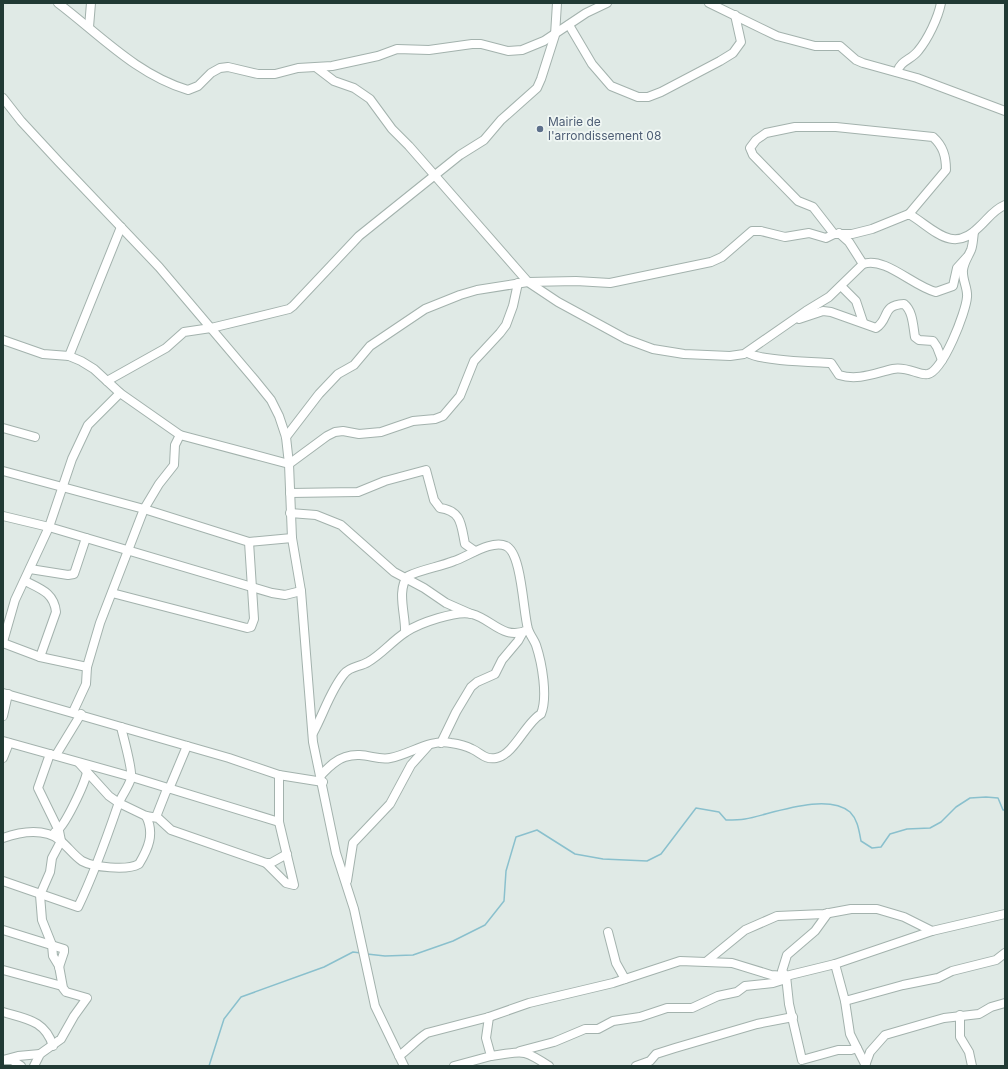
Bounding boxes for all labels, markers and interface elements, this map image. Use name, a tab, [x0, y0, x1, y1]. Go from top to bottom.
place label: Mairie de l'arrondissement 08	[548, 114, 661, 143]
marker: Mairie de l'arrondissement 08	[535, 124, 545, 134]

